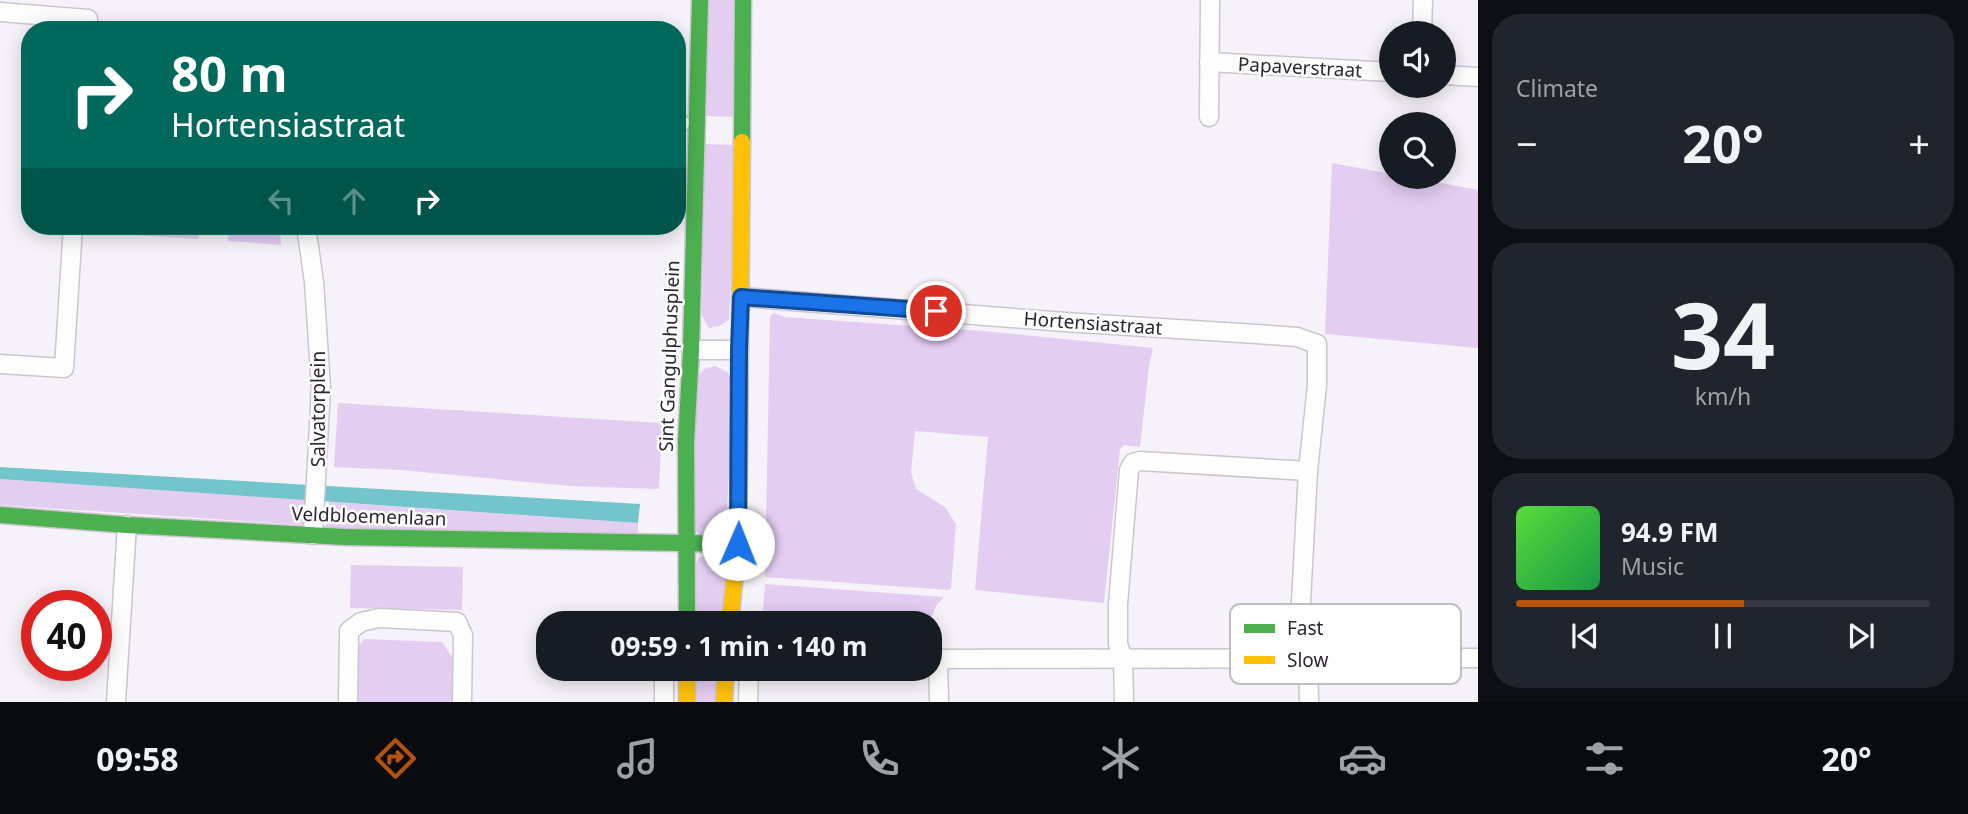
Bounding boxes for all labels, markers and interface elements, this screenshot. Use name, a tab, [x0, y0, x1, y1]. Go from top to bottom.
map controls	[1379, 21, 1456, 189]
button: sound	[1379, 21, 1456, 98]
text: 80 m	[171, 40, 288, 106]
icon: right	[56, 49, 147, 140]
street label: Papaverstraat	[1237, 51, 1363, 83]
text: Climate	[1516, 72, 1598, 104]
text: Hortensiastraat	[171, 103, 405, 146]
text: 20°	[1682, 107, 1764, 178]
button: search	[1379, 112, 1456, 189]
text: −	[1516, 117, 1538, 169]
text: +	[1908, 117, 1930, 169]
icon: left	[262, 182, 300, 220]
icon: ahead	[335, 182, 373, 220]
icon: right	[408, 182, 446, 220]
street label: Sint Gangulphusplein	[653, 260, 685, 452]
text: 34	[1671, 272, 1775, 396]
pin	[906, 281, 966, 341]
icon: arrive	[917, 292, 955, 330]
street label: Hortensiastraat	[1023, 305, 1163, 341]
street label: Salvatorplein	[305, 351, 331, 467]
text: km/h	[1695, 380, 1751, 412]
street label: Veldbloemenlaan	[291, 500, 447, 532]
position arrow	[701, 507, 775, 581]
text: 94.9 FM	[1621, 514, 1718, 550]
text: Music	[1621, 550, 1684, 582]
speed limit sign: 40	[21, 590, 112, 681]
legend	[1230, 604, 1461, 684]
text: Fast	[1287, 615, 1324, 641]
icon: previous	[1566, 617, 1604, 655]
icon: pause	[1704, 617, 1742, 655]
icon: next	[1842, 617, 1880, 655]
text: 09:59 · 1 min · 140 m	[611, 628, 867, 664]
text: Slow	[1287, 647, 1328, 673]
icon: directions	[371, 734, 420, 783]
icon: music	[613, 734, 662, 783]
icon: phone	[855, 734, 904, 783]
icon: climate	[1096, 734, 1145, 783]
icon: car	[1338, 734, 1387, 783]
icon: filters	[1580, 734, 1629, 783]
text: 09:58	[96, 737, 179, 780]
text: 20°	[1821, 737, 1872, 780]

